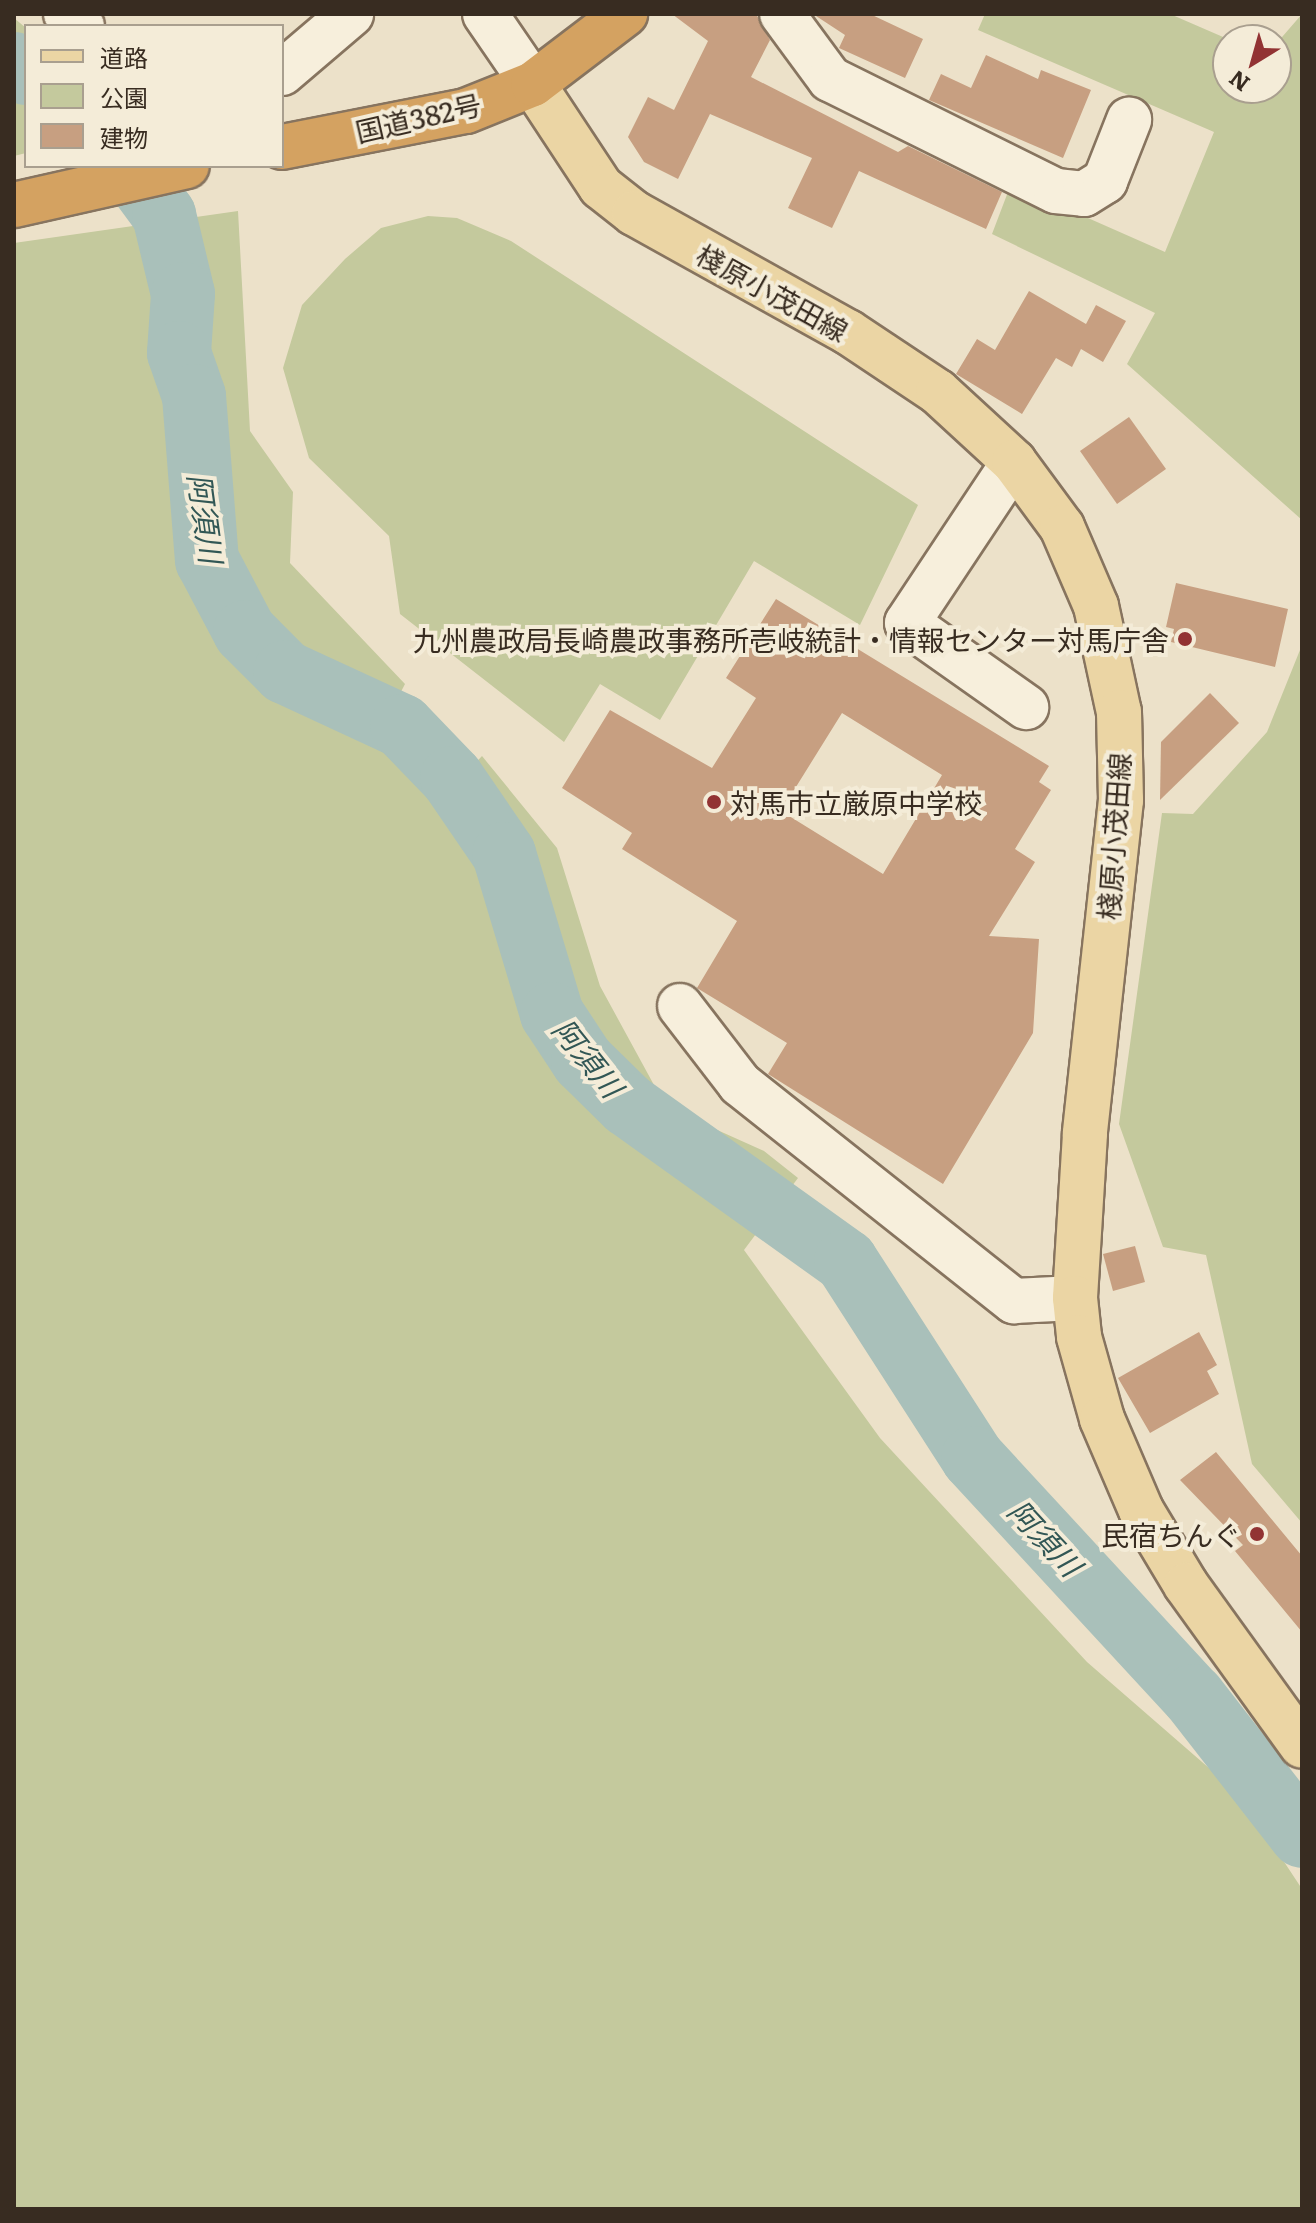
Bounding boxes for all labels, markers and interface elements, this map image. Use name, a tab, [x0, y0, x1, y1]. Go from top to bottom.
legend	[24, 24, 284, 168]
north arrow	[1212, 24, 1292, 104]
text: 道路	[100, 39, 148, 74]
text: N	[1221, 63, 1256, 101]
text: 公園	[100, 79, 148, 114]
street label: 国道382号	[352, 86, 484, 148]
text: 建物	[100, 119, 148, 154]
street label: 棧原小茂田線	[691, 237, 855, 347]
water label: 阿須川	[183, 471, 231, 565]
place label: 九州農政局長崎農政事務所壱岐統計・情報センター対馬庁舎	[413, 622, 1169, 656]
marker: 九州農政局長崎農政事務所壱岐統計・情報センター対馬庁舎	[1176, 630, 1194, 648]
street label: 棧原小茂田線	[1090, 751, 1136, 921]
place label: 対馬市立厳原中学校	[730, 785, 982, 819]
marker: 対馬市立厳原中学校	[705, 793, 723, 811]
water label: 阿須川	[547, 1011, 631, 1103]
water label: 阿須川	[1002, 1492, 1090, 1582]
place label: 民宿ちんぐ	[1101, 1517, 1241, 1551]
marker: 民宿ちんぐ	[1248, 1525, 1266, 1543]

